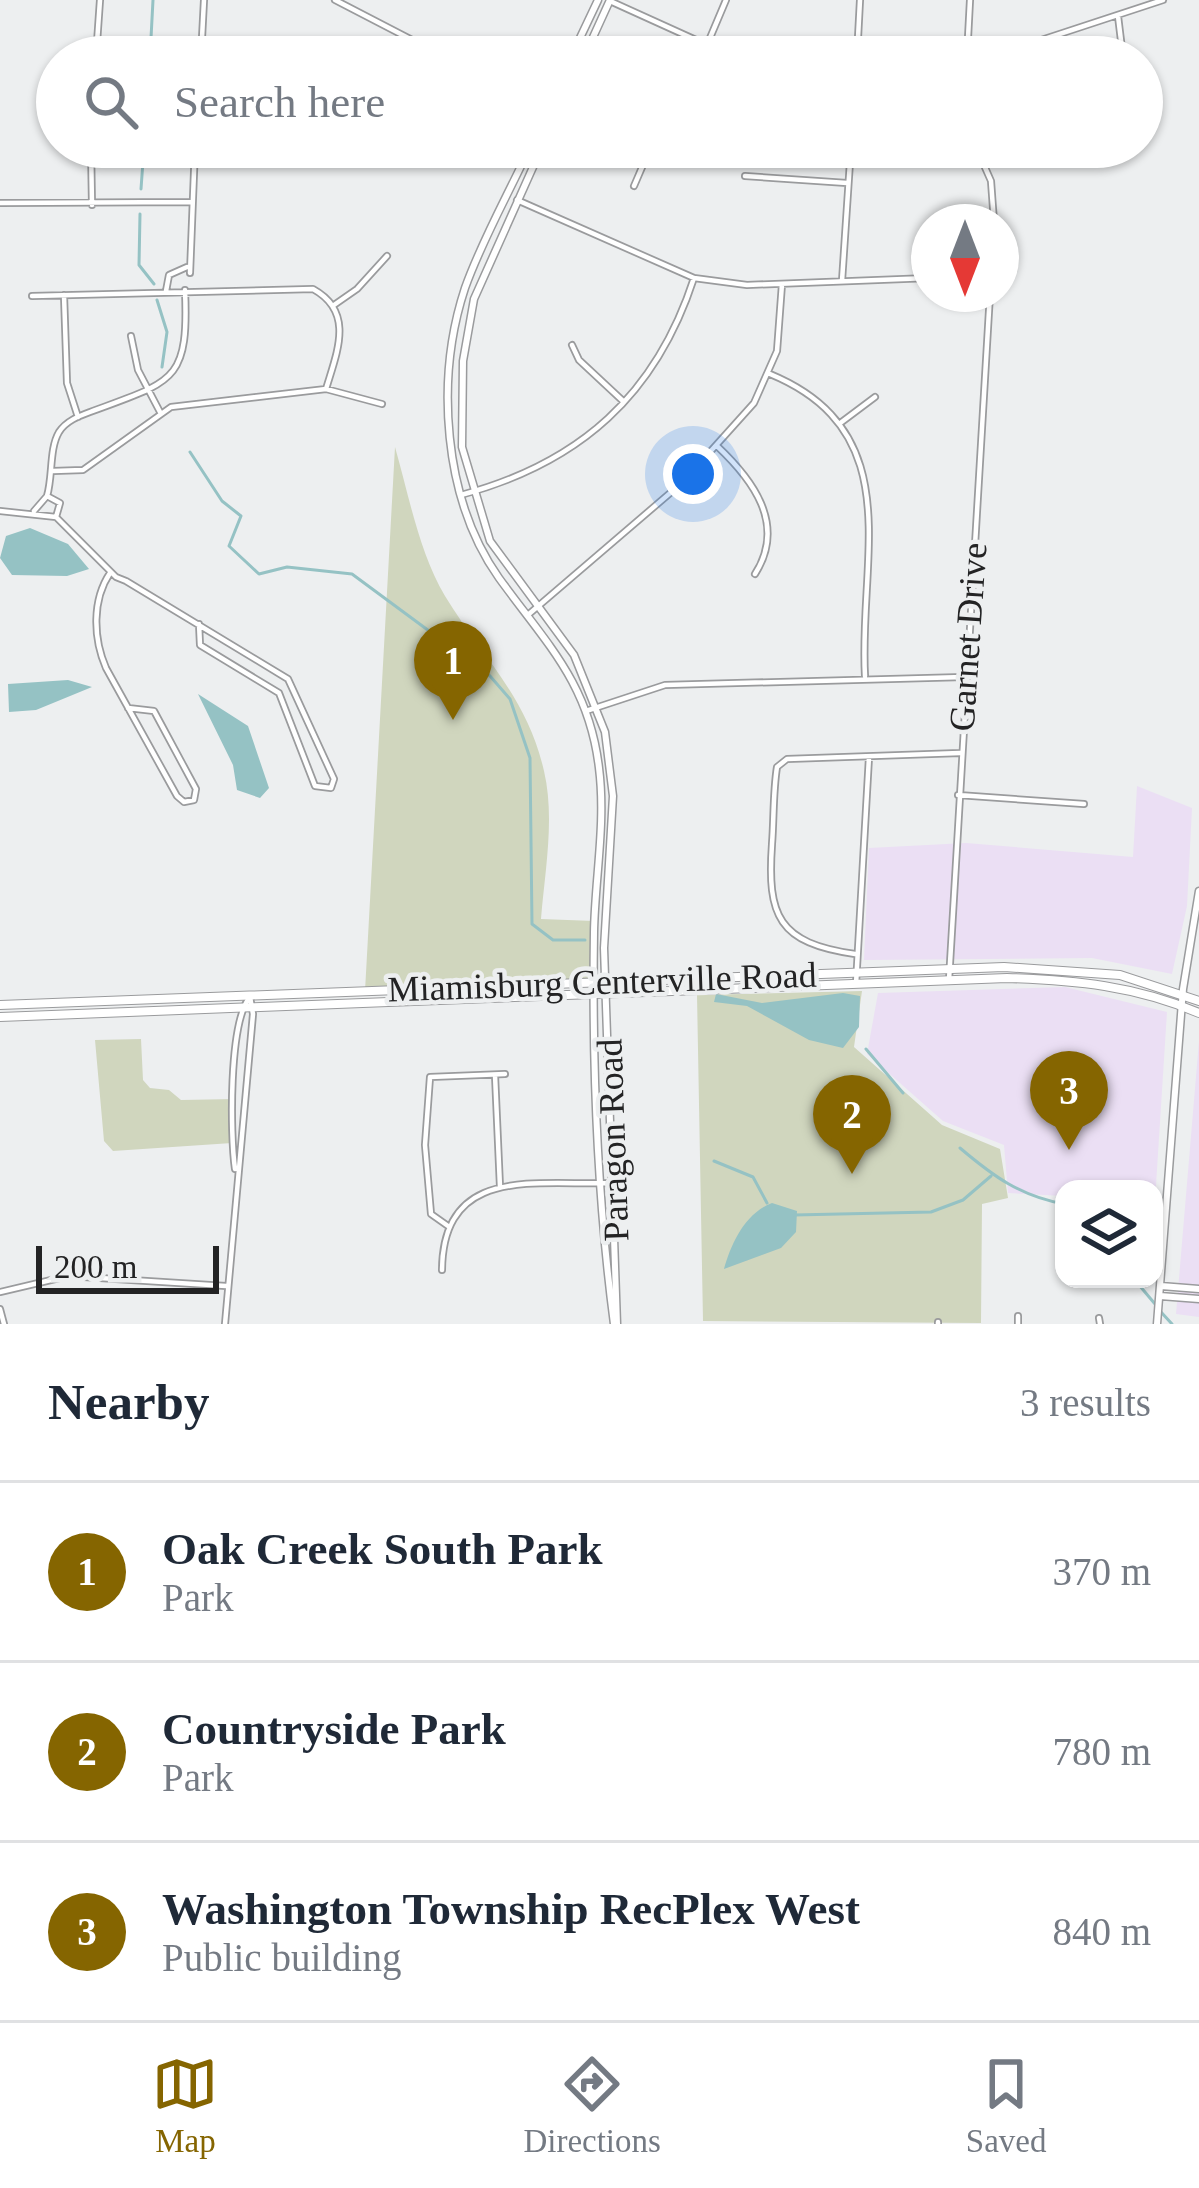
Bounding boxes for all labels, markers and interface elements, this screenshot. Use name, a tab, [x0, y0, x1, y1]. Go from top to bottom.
search box	[36, 36, 1163, 168]
icon: search	[78, 69, 144, 135]
text: Search here	[174, 77, 385, 127]
north arrow	[911, 204, 1019, 312]
your location	[663, 444, 723, 504]
street label: Garnet Drive	[941, 541, 995, 733]
pin: 1	[414, 621, 492, 720]
street label: Miamisburg Centerville Road	[387, 955, 817, 1009]
street label: Paragon Road	[589, 1038, 637, 1242]
pin: 3	[1030, 1051, 1108, 1150]
pin: 2	[813, 1075, 891, 1174]
map controls	[1055, 1180, 1163, 1288]
button: layers	[1055, 1180, 1163, 1288]
scale bar	[36, 1240, 219, 1293]
text: 200 m	[54, 1249, 137, 1285]
text: Nearby	[48, 1374, 209, 1430]
text: 3 results	[1020, 1381, 1151, 1424]
text: Oak Creek South Park	[162, 1524, 602, 1574]
text: 1	[77, 1550, 97, 1593]
text: 370 m	[1052, 1550, 1151, 1593]
text: Park	[162, 1576, 234, 1619]
text: Countryside Park	[162, 1704, 506, 1754]
text: 2	[77, 1730, 97, 1773]
text: 780 m	[1052, 1730, 1151, 1773]
text: Park	[162, 1756, 234, 1799]
text: Washington Township RecPlex West	[162, 1884, 860, 1934]
text: 3	[77, 1910, 97, 1953]
text: 840 m	[1052, 1910, 1151, 1953]
text: Public building	[162, 1936, 401, 1979]
tab: Map	[152, 2051, 218, 2160]
tab: Directions	[523, 2051, 661, 2160]
tab: Saved	[966, 2051, 1047, 2160]

